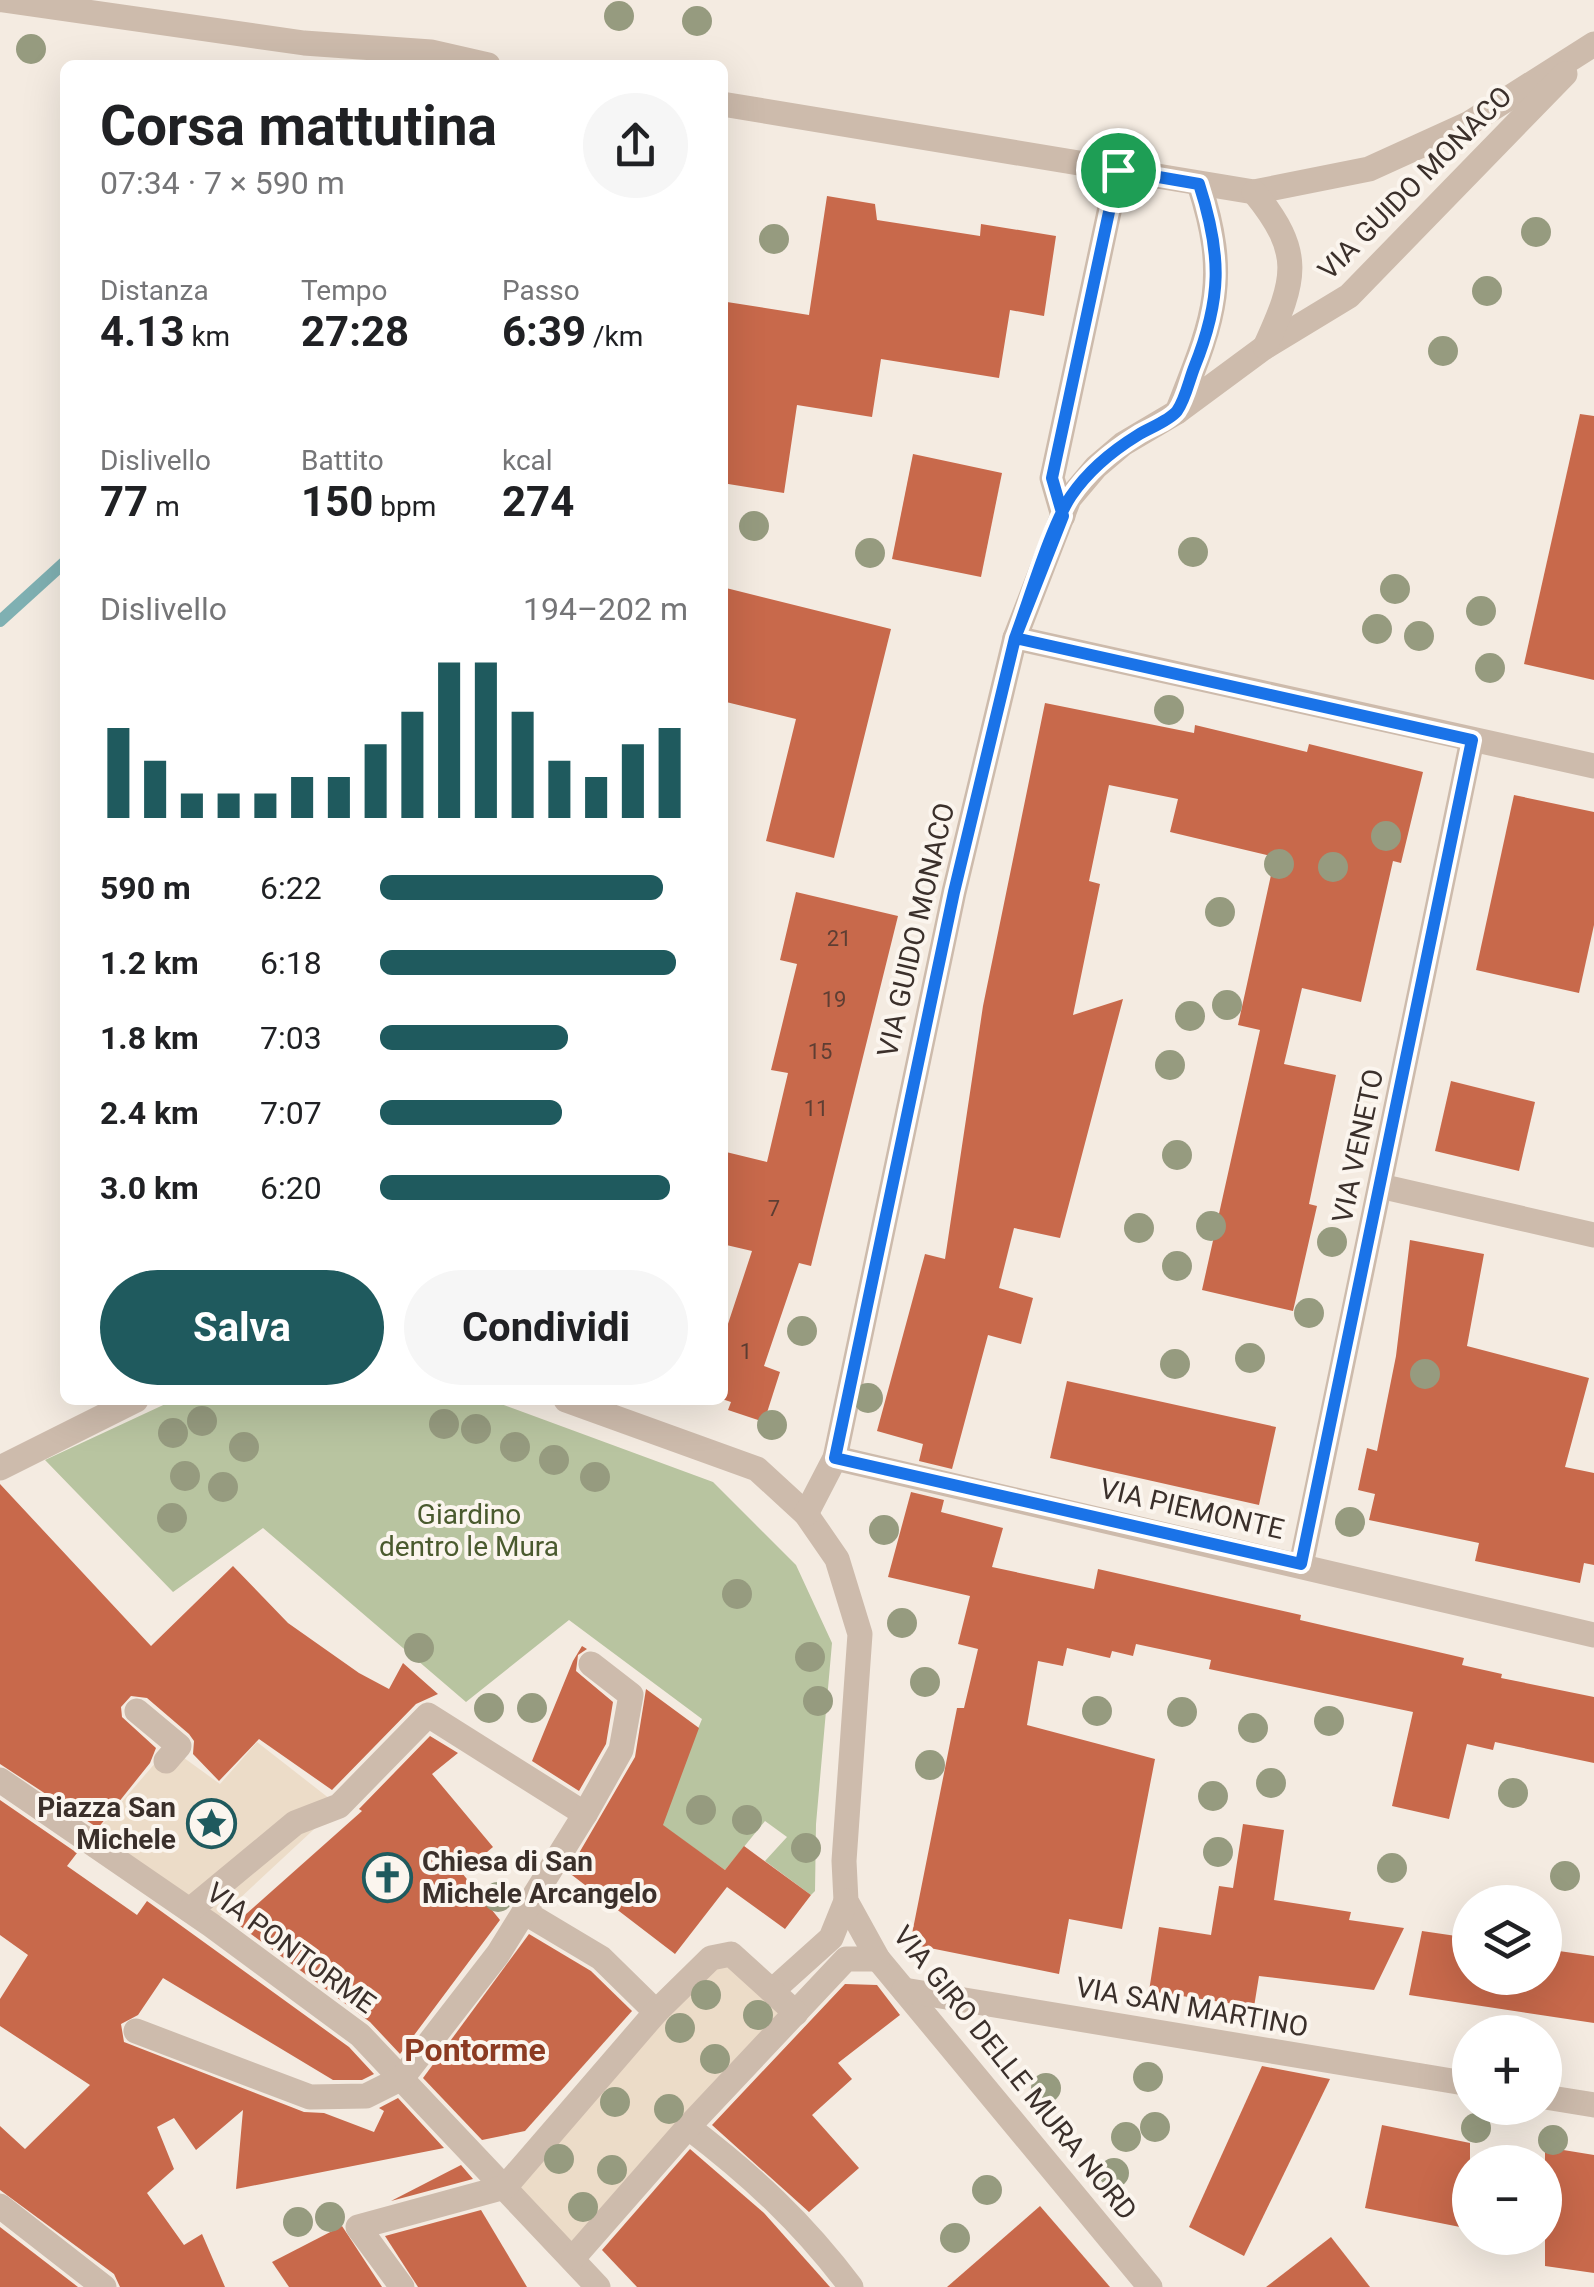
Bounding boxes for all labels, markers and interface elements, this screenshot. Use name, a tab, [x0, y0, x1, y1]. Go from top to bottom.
street label: VIA GUIDO MONACO	[1311, 79, 1519, 287]
button: share	[583, 93, 688, 198]
text: Corsa mattutina	[100, 94, 497, 158]
pin	[1076, 128, 1161, 213]
icon: arrive	[1091, 143, 1146, 198]
text: 07:34 · 7 × 590 m	[100, 164, 345, 202]
text: Distanza	[100, 274, 209, 307]
text: Tempo	[301, 274, 387, 307]
text: Passo	[502, 274, 580, 307]
text: 4.13	[100, 307, 184, 356]
text: 27:28	[301, 307, 409, 356]
text: 6:39	[502, 307, 586, 356]
text: km	[184, 320, 230, 353]
text: /km	[586, 320, 643, 353]
text: Dislivello	[100, 444, 211, 477]
text: Battito	[301, 444, 384, 477]
text: kcal	[502, 444, 553, 477]
text: 77	[100, 477, 148, 526]
text: 150	[301, 477, 373, 526]
text: 274	[502, 477, 574, 526]
text: m	[148, 490, 180, 523]
text: bpm	[373, 490, 436, 523]
text: Dislivello	[100, 590, 227, 628]
text: 194–202 m	[523, 590, 688, 628]
street label: VIA GUIDO MONACO	[871, 800, 961, 1060]
text: 590 m	[100, 869, 191, 907]
text: 6:22	[260, 869, 322, 907]
house number: 21	[827, 926, 851, 951]
text: 1.2 km	[100, 944, 199, 982]
text: 6:18	[260, 944, 322, 982]
house number: 19	[822, 987, 846, 1012]
text: 1.8 km	[100, 1019, 199, 1057]
text: 7:03	[260, 1019, 322, 1057]
house number: 15	[808, 1039, 832, 1064]
street label: VIA VENETO	[1326, 1066, 1390, 1226]
text: 2.4 km	[100, 1094, 199, 1132]
text: 7:07	[260, 1094, 322, 1132]
house number: 11	[804, 1096, 828, 1121]
text: 3.0 km	[100, 1169, 199, 1207]
text: 6:20	[260, 1169, 322, 1207]
house number: 7	[768, 1196, 780, 1221]
button: Salva	[100, 1270, 384, 1385]
button: Condividi	[404, 1270, 688, 1385]
house number: 1	[740, 1339, 752, 1364]
street label: VIA PIEMONTE	[1097, 1472, 1287, 1546]
park label: Giardino dentro le Mura	[379, 1498, 559, 1563]
place label: Piazza San Michele	[37, 1791, 176, 1856]
place icon: Piazza San Michele	[185, 1797, 237, 1849]
place label: Chiesa di San Michele Arcangelo	[422, 1845, 657, 1910]
church icon: Chiesa di San Michele Arcangelo	[361, 1851, 413, 1903]
street label: VIA PONTORME	[200, 1876, 382, 2020]
map controls	[1452, 1885, 1562, 2255]
button: layers	[1452, 1885, 1562, 1995]
street label: VIA GIRO DELLE MURA NORD	[886, 1920, 1144, 2226]
street label: VIA SAN MARTINO	[1073, 1970, 1311, 2044]
button: +	[1452, 2015, 1562, 2125]
district label: Pontorme	[404, 2031, 546, 2069]
button: −	[1452, 2145, 1562, 2255]

